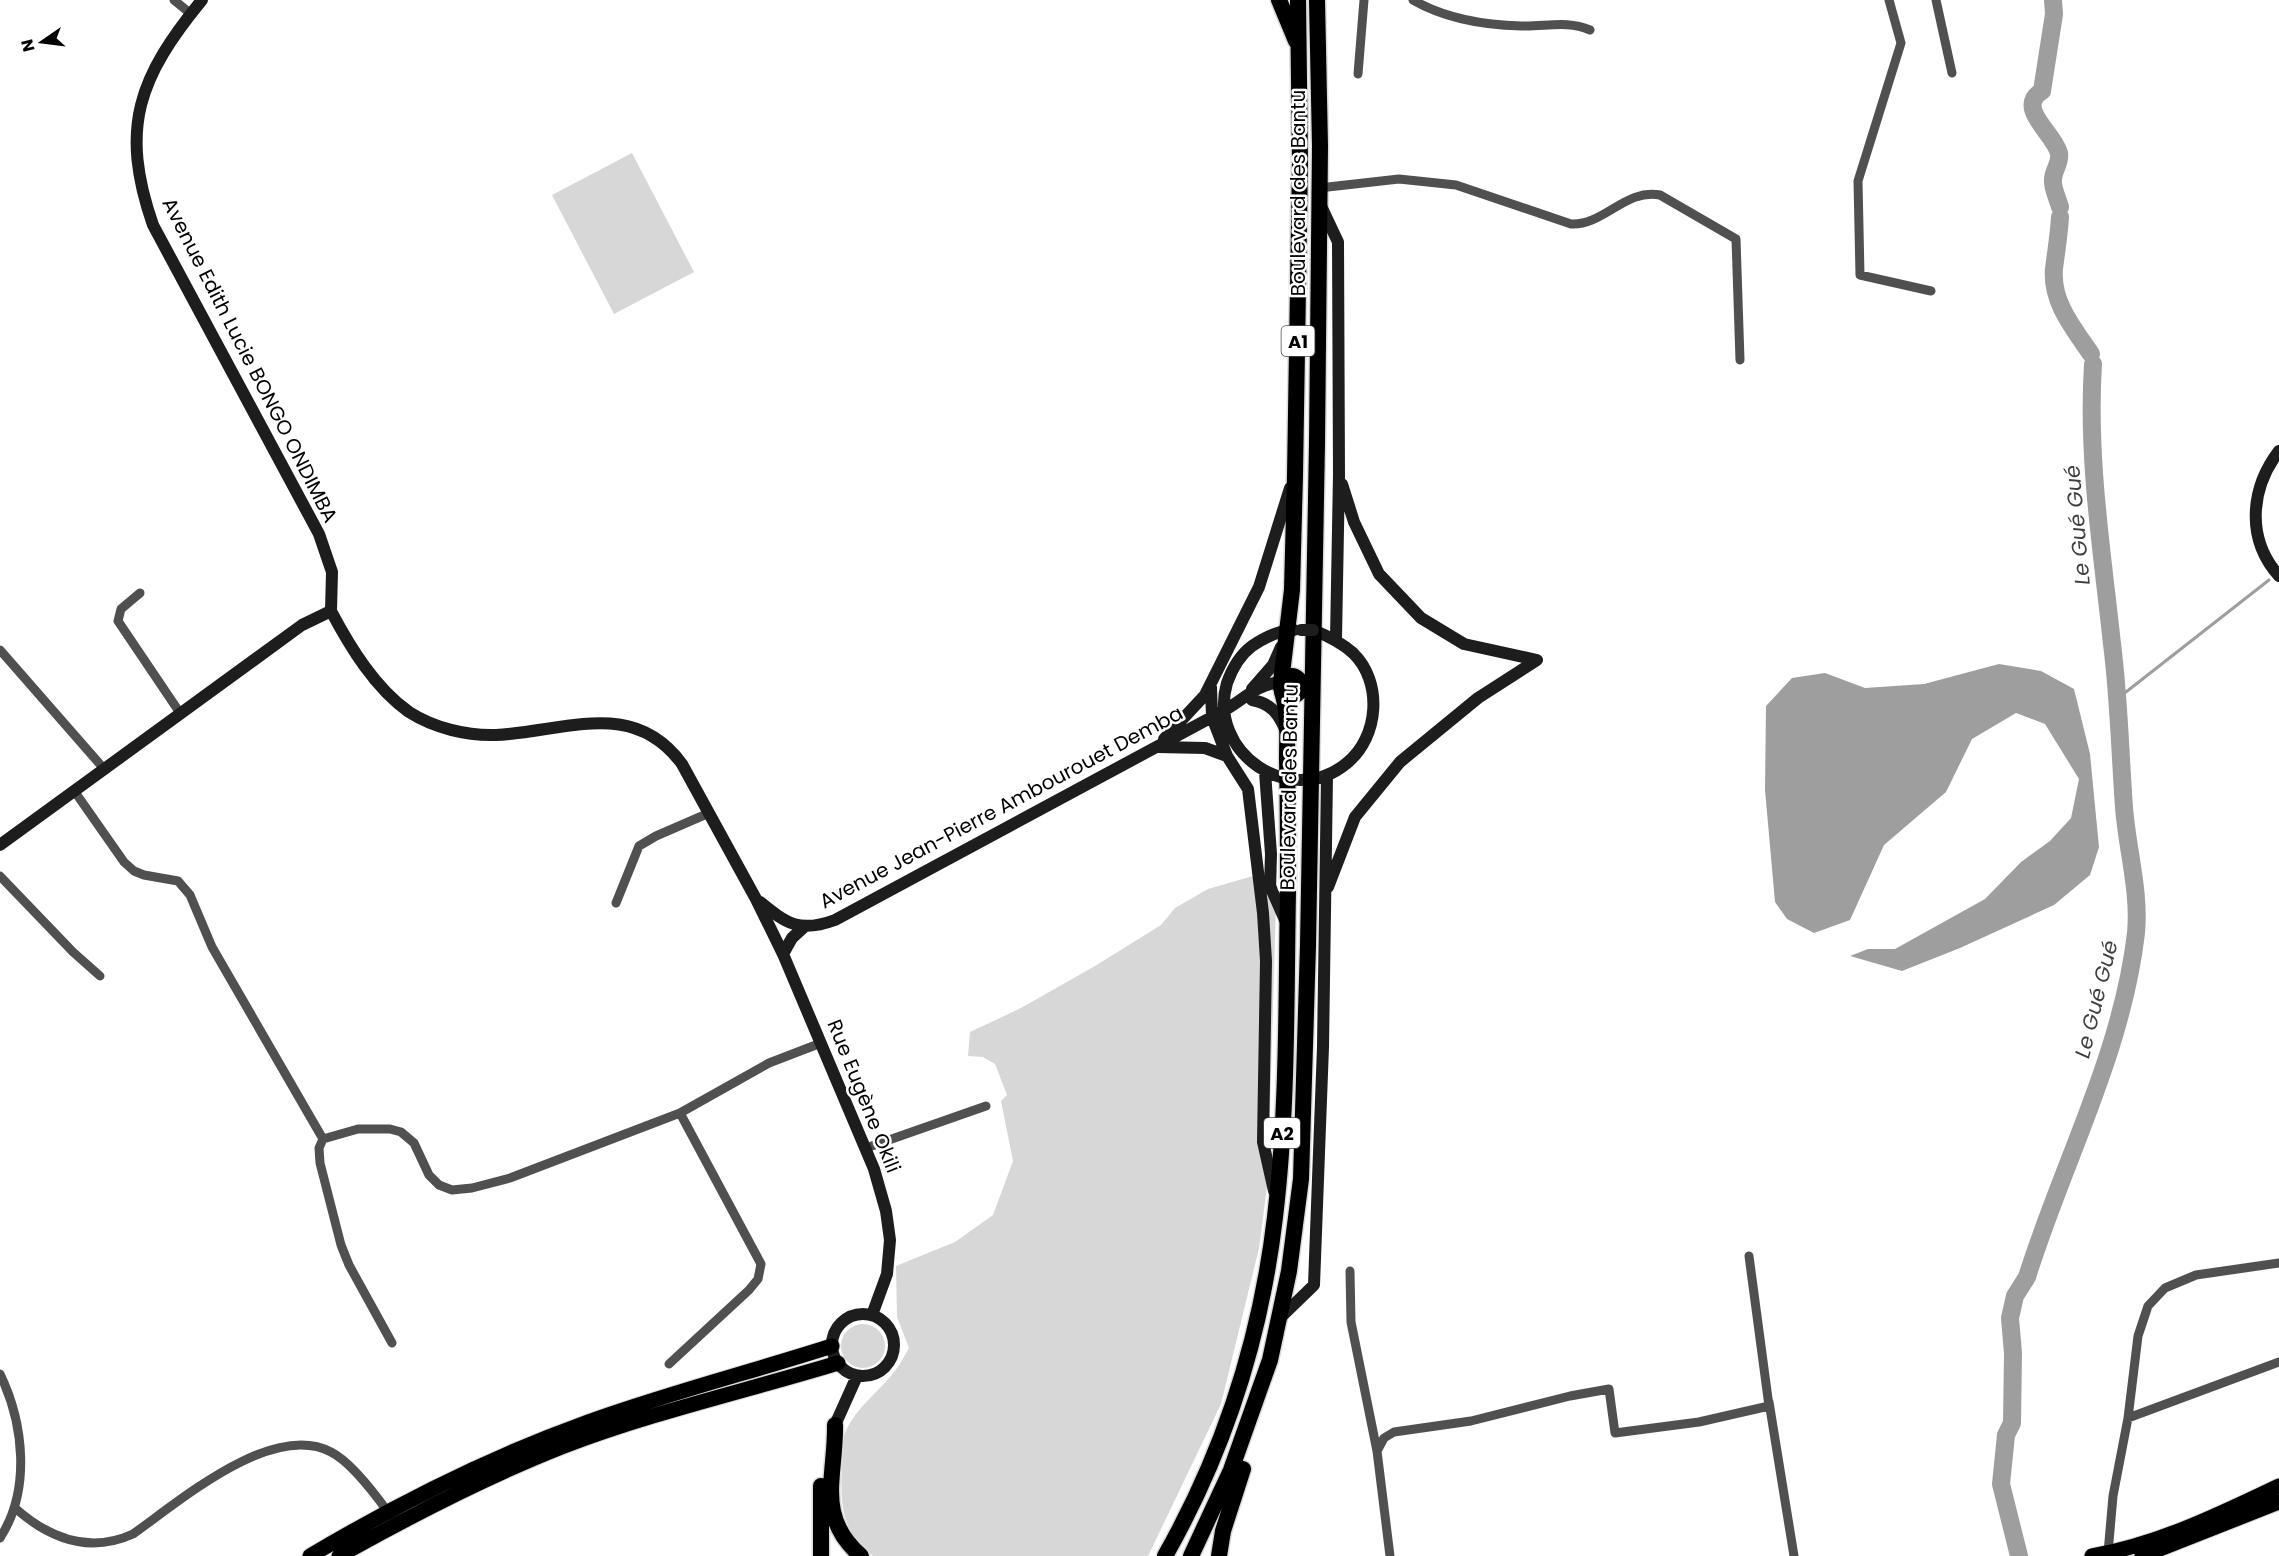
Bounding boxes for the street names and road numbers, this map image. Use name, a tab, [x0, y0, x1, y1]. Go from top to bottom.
street label: Boulevard des Bantu	[1284, 90, 1312, 296]
street label: Avenue Edith Lucie BONGO ONDIMBA	[156, 193, 344, 527]
road number: A1	[1282, 326, 1314, 356]
street label: Boulevard des Bantu	[1273, 683, 1305, 891]
street label: Avenue Jean-Pierre Ambourouet Demba	[814, 699, 1188, 915]
street label: Rue Eugène Okili	[820, 1015, 908, 1177]
road number: A2	[1264, 1118, 1300, 1148]

